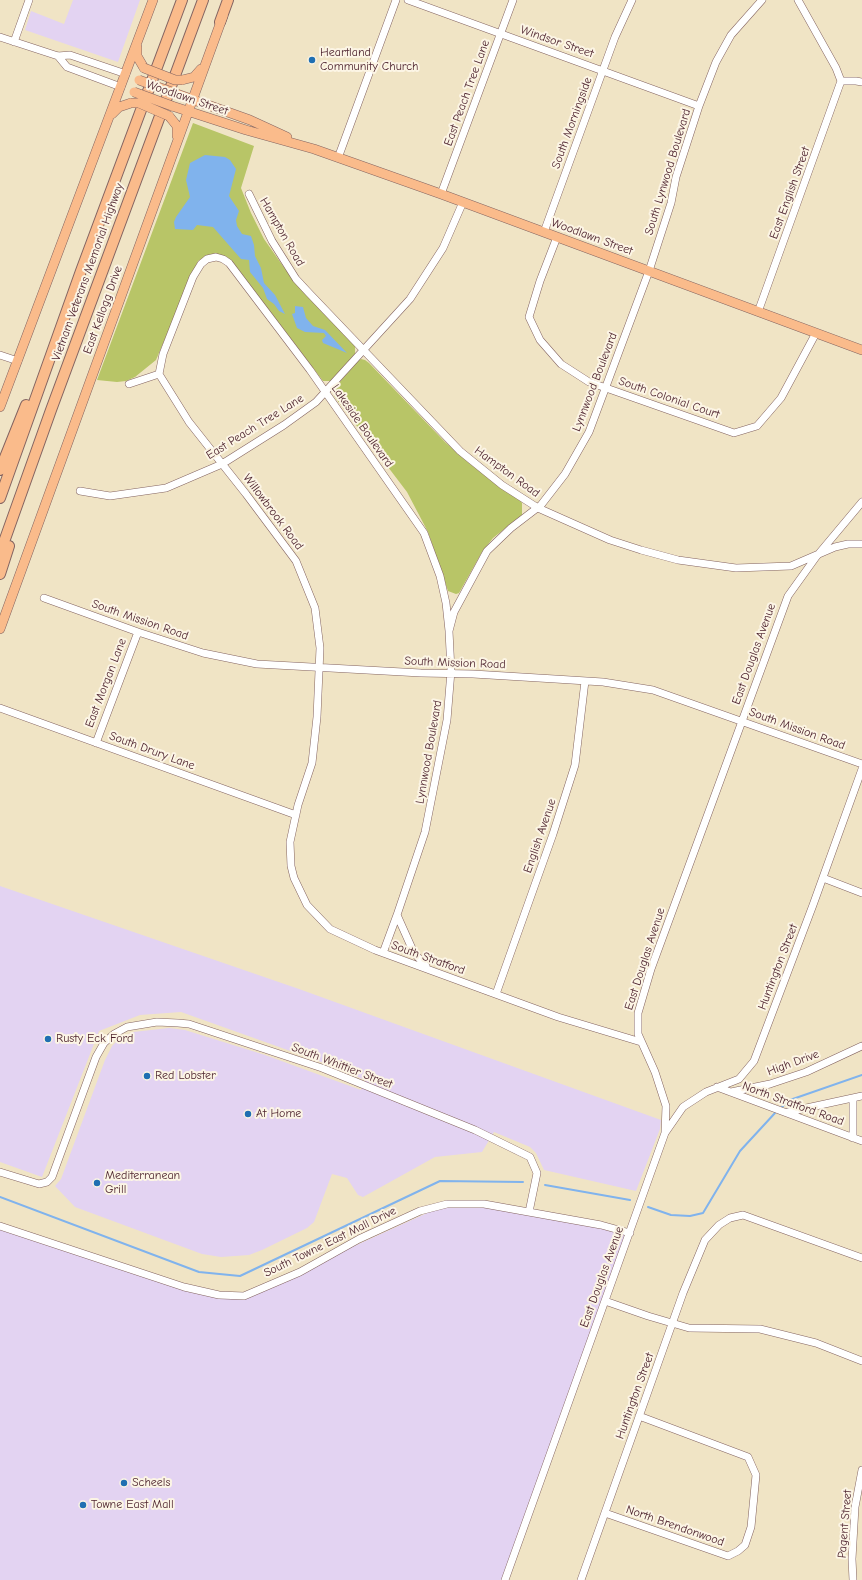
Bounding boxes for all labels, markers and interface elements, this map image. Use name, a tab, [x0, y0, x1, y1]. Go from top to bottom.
street label: Windsor Street	[519, 23, 595, 61]
street label: East Peach Tree Lane	[441, 38, 493, 148]
place label: Heartland Community Church	[320, 46, 418, 74]
marker: Heartland Community Church	[307, 55, 317, 65]
street label: South Morningside	[549, 75, 595, 171]
street label: Woodlawn Street	[144, 77, 230, 119]
street label: South Lynwood Boulevard	[642, 107, 694, 237]
street label: East English Street	[767, 145, 813, 241]
street label: Vietnam Veterans Memorial Highway	[49, 181, 127, 363]
street label: Hampton Road	[257, 195, 307, 269]
street label: Woodlawn Street	[549, 216, 635, 258]
street label: East Kellogg Drive	[80, 264, 126, 356]
street label: Lynnwood Boulevard	[569, 330, 621, 434]
street label: South Colonial Court	[617, 374, 721, 422]
street label: Lakeside Boulevard	[328, 382, 396, 470]
street label: East Peach Tree Lane	[204, 391, 306, 463]
street label: Hampton Road	[472, 444, 542, 500]
street label: Willowbrook Road	[240, 471, 306, 553]
street label: South Mission Road	[90, 597, 190, 643]
street label: East Douglas Avenue	[729, 601, 779, 707]
street label: East Morgan Lane	[82, 636, 130, 730]
street label: South Mission Road	[404, 654, 506, 672]
street label: Lynnwood Boulevard	[413, 699, 445, 805]
street label: South Mission Road	[747, 705, 847, 753]
street label: South Drury Lane	[107, 729, 197, 773]
street label: English Avenue	[521, 797, 559, 875]
street label: East Douglas Avenue	[622, 906, 668, 1012]
street label: Huntington Street	[755, 922, 801, 1012]
street label: South Stratford	[389, 938, 467, 978]
place label: Rusty Eck Ford	[56, 1032, 133, 1046]
marker: Rusty Eck Ford	[43, 1034, 53, 1044]
street label: South Whittier Street	[289, 1040, 395, 1092]
street label: High Drive	[765, 1047, 821, 1079]
place label: Red Lobster	[155, 1069, 216, 1083]
marker: Red Lobster	[142, 1071, 152, 1081]
street label: North Stratford Road	[740, 1079, 846, 1129]
place label: At Home	[256, 1107, 301, 1121]
marker: At Home	[243, 1109, 253, 1119]
place label: Mediterranean Grill	[105, 1169, 180, 1197]
marker: Mediterranean Grill	[92, 1178, 102, 1188]
street label: South Towne East Mall Drive	[261, 1204, 399, 1280]
street label: East Douglas Avenue	[577, 1224, 627, 1330]
street label: Huntington Street	[613, 1351, 657, 1441]
place label: Scheels	[132, 1476, 170, 1490]
marker: Scheels	[119, 1478, 129, 1488]
street label: Pagent Street	[835, 1489, 855, 1559]
place label: Towne East Mall	[91, 1498, 174, 1512]
marker: Towne East Mall	[78, 1500, 88, 1510]
street label: North Brendonwood	[624, 1502, 726, 1550]

